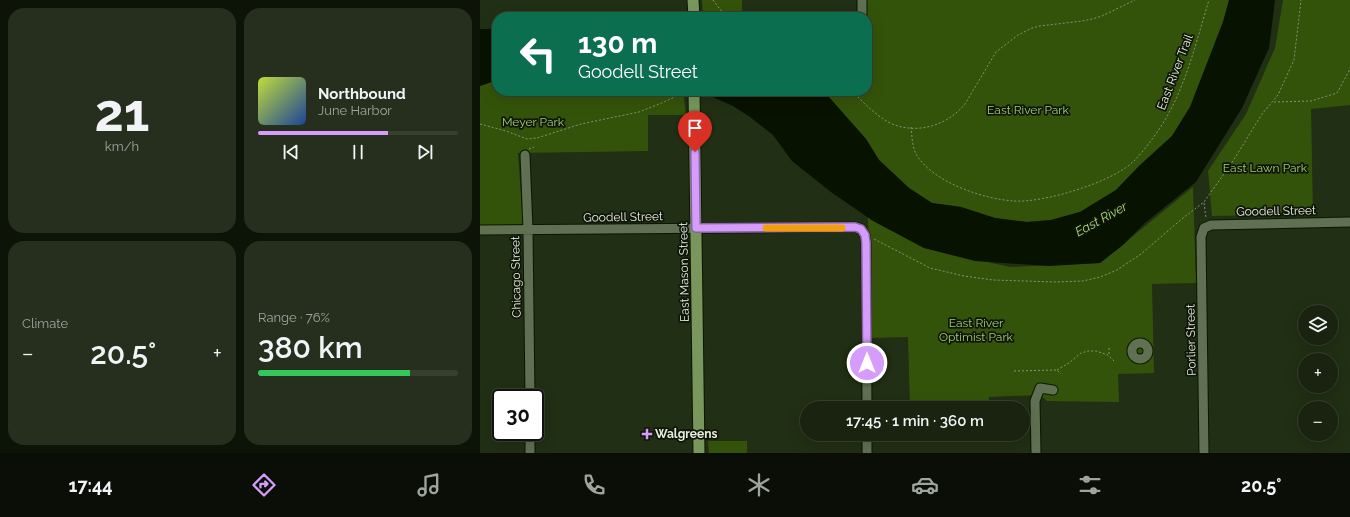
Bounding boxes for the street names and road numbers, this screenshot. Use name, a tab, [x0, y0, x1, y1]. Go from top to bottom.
street label: East River Trail	[1154, 32, 1196, 112]
street label: Goodell Street	[1236, 203, 1316, 219]
street label: Goodell Street	[583, 209, 663, 225]
street label: East Mason Street	[676, 222, 692, 322]
street label: Chicago Street	[508, 236, 524, 318]
street label: Porlier Street	[1183, 304, 1199, 376]

